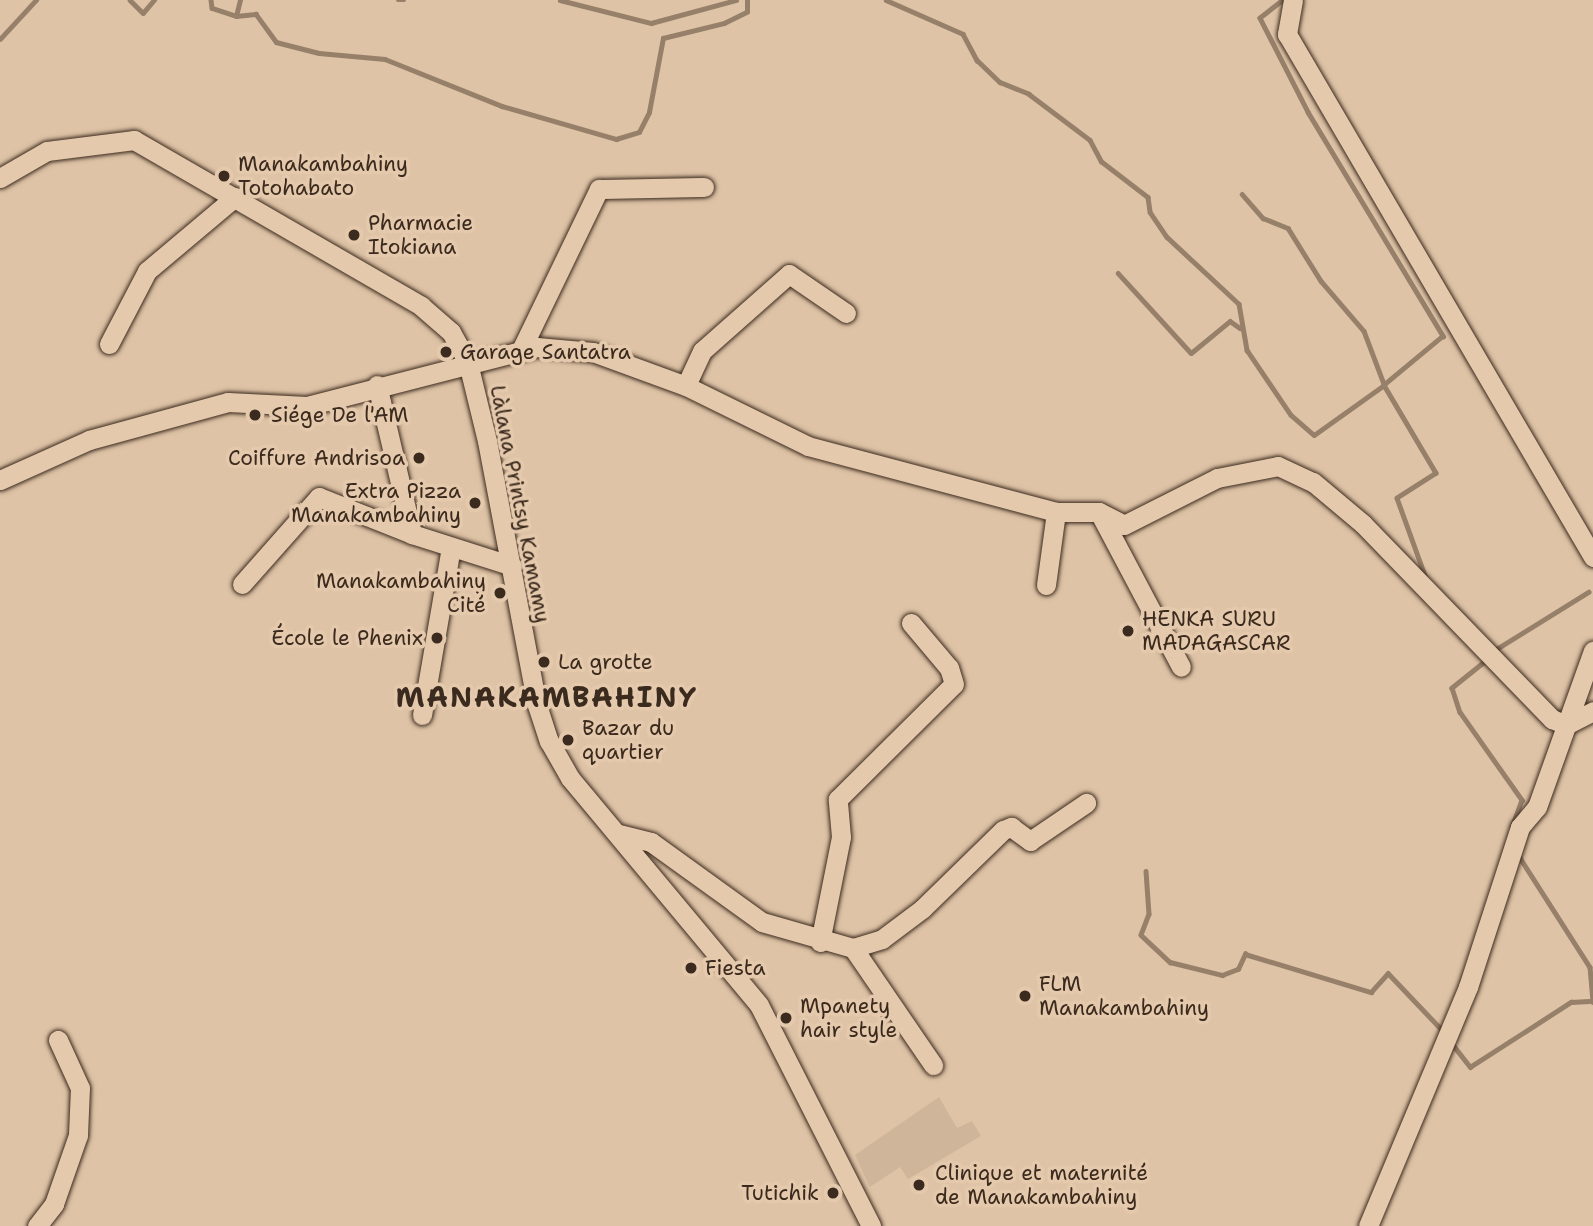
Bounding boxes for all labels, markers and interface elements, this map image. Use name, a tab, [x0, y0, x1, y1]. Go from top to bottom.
place label: Manakambahiny Totohabato	[238, 151, 408, 201]
marker: Manakambahiny Totohabato	[216, 168, 232, 184]
place label: Pharmacie Itokiana	[368, 210, 473, 260]
marker: Pharmacie Itokiana	[346, 227, 362, 243]
place label: Garage Santatra	[460, 339, 631, 365]
marker: Garage Santatra	[438, 344, 454, 360]
street label: Làlana Printsy Kamamy	[485, 383, 555, 625]
place label: Siége De l'AM	[271, 402, 408, 428]
marker: Siége De l'AM	[245, 405, 265, 425]
place label: Coiffure Andrisoa	[228, 445, 405, 471]
marker: Coiffure Andrisoa	[411, 450, 427, 466]
place label: Extra Pizza Manakambahiny	[291, 478, 461, 528]
marker: Extra Pizza Manakambahiny	[467, 495, 483, 511]
place label: Manakambahiny Cité	[316, 568, 486, 618]
marker: Manakambahiny Cité	[492, 585, 508, 601]
place label: HENKA SURU MADAGASCAR	[1142, 606, 1290, 656]
marker: HENKA SURU MADAGASCAR	[1120, 623, 1136, 639]
place label: École le Phenix	[271, 625, 423, 651]
marker: École le Phenix	[429, 630, 445, 646]
place label: La grotte	[558, 649, 653, 675]
marker: La grotte	[536, 654, 552, 670]
district label: MANAKAMBAHINY	[397, 680, 697, 714]
place label: Bazar du quartier	[582, 715, 674, 765]
marker: Bazar du quartier	[560, 732, 576, 748]
place label: Fiesta	[705, 955, 765, 981]
marker: Fiesta	[683, 960, 699, 976]
place label: FLM Manakambahiny	[1039, 971, 1209, 1021]
marker: FLM Manakambahiny	[1017, 988, 1033, 1004]
place label: Mpanety hair style	[800, 993, 897, 1043]
marker: Mpanety hair style	[778, 1010, 794, 1026]
place label: Clinique et maternité de Manakambahiny	[935, 1160, 1148, 1210]
marker: Clinique et maternité de Manakambahiny	[909, 1175, 929, 1195]
place label: Tutichik	[741, 1180, 819, 1206]
marker: Tutichik	[825, 1185, 841, 1201]

